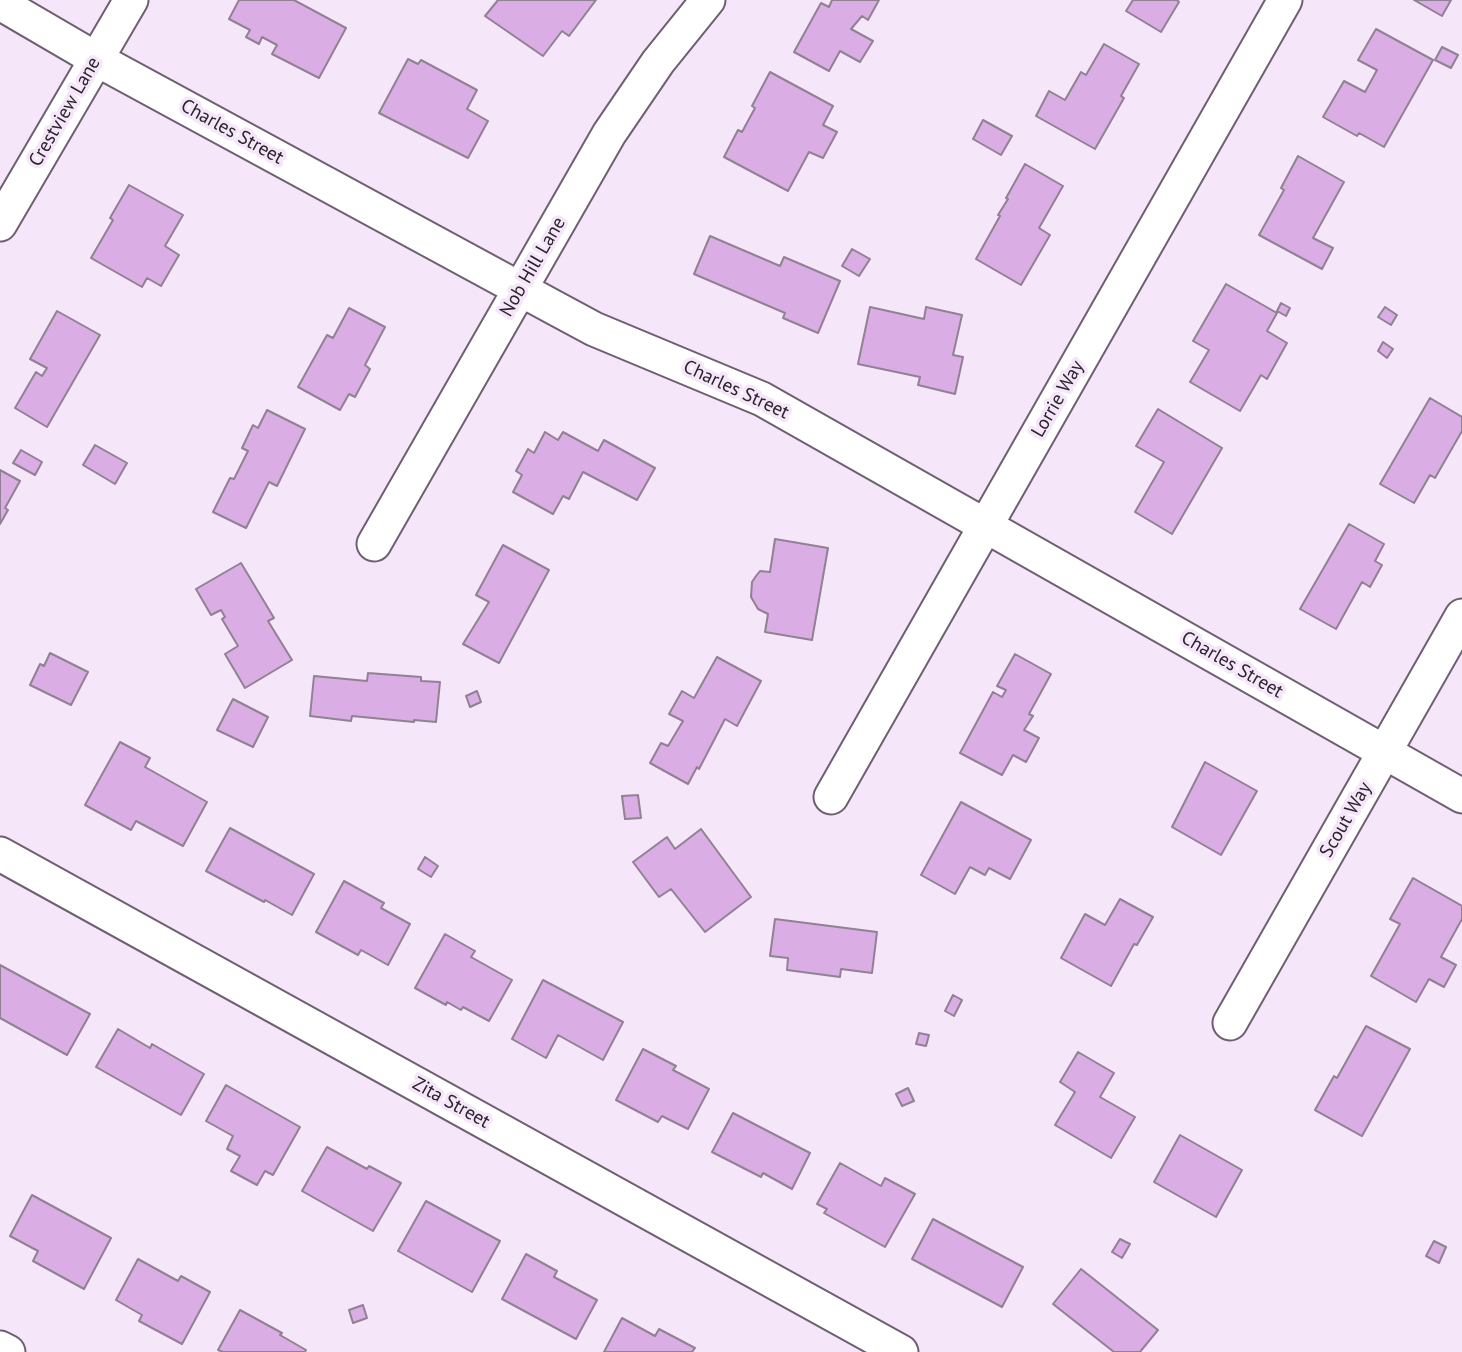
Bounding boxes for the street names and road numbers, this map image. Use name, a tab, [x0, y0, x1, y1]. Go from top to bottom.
street label: Crestview Lane	[24, 53, 106, 171]
street label: Charles Street	[177, 94, 287, 170]
street label: Nob Hill Lane	[495, 213, 571, 321]
street label: Charles Street	[680, 356, 792, 424]
street label: Lorrie Way	[1027, 357, 1089, 441]
street label: Charles Street	[1177, 627, 1287, 703]
street label: Scout Way	[1315, 778, 1377, 862]
street label: Zita Street	[408, 1072, 494, 1134]

